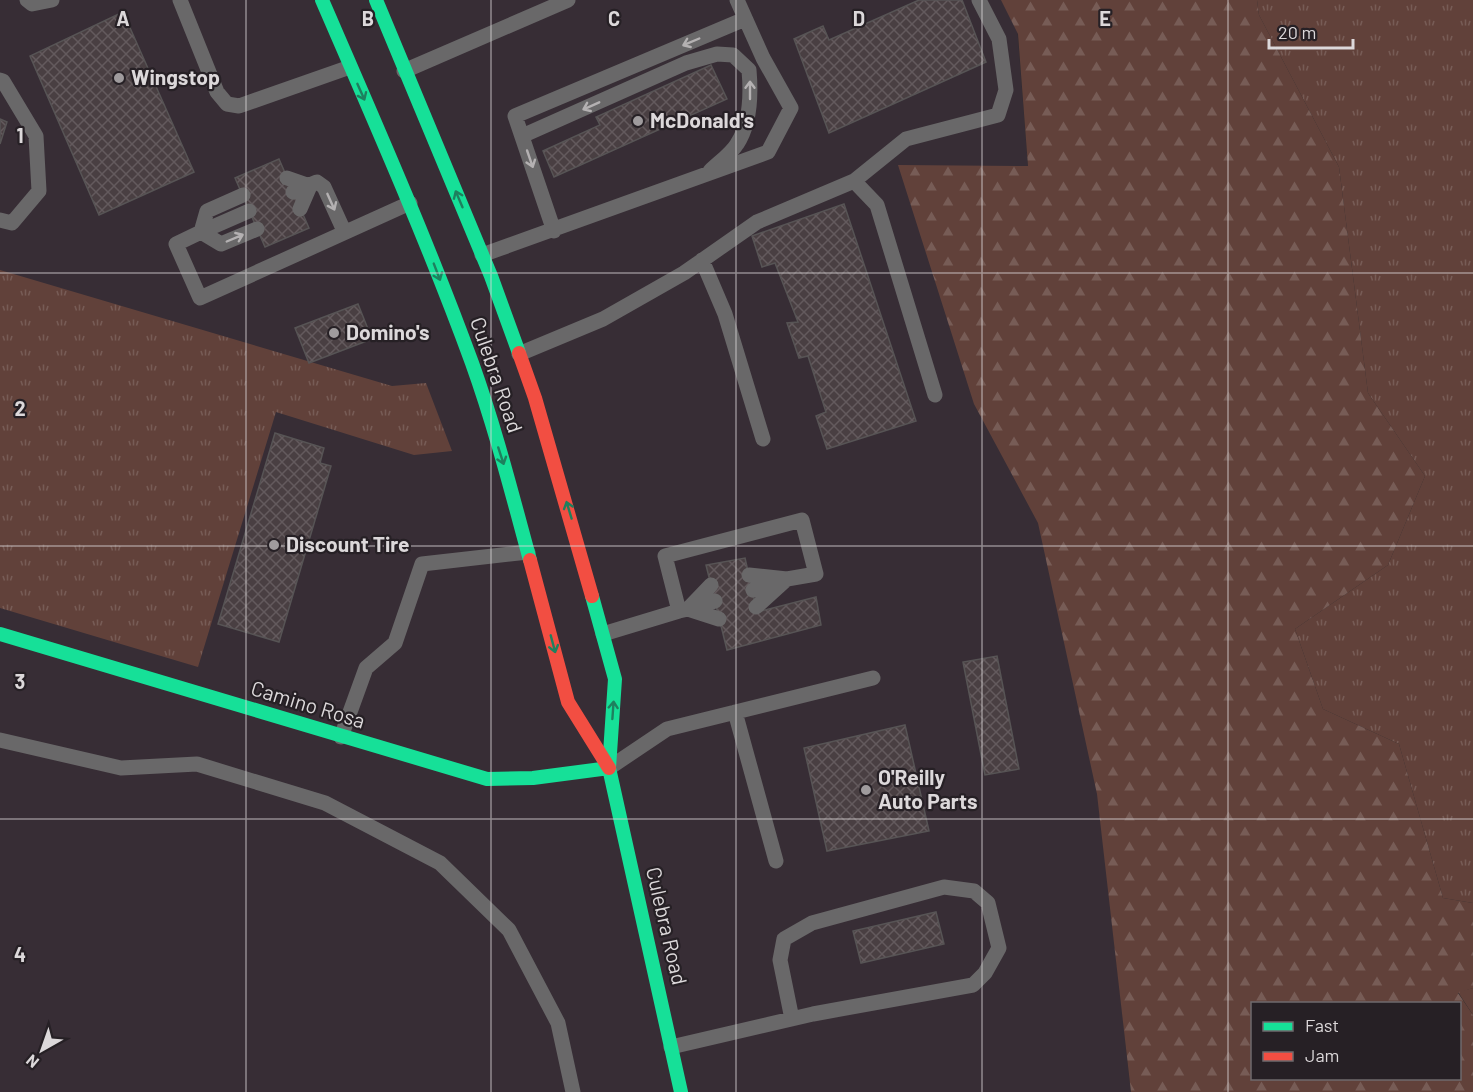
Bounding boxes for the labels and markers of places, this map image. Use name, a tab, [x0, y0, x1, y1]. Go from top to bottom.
place label: Wingstop	[131, 64, 220, 89]
marker: Wingstop	[112, 71, 126, 85]
place label: McDonald's	[650, 107, 754, 132]
marker: McDonald's	[631, 114, 645, 128]
place label: Domino's	[346, 319, 430, 344]
marker: Domino's	[327, 326, 341, 340]
place label: Discount Tire	[286, 531, 410, 556]
marker: Discount Tire	[267, 538, 281, 552]
place label: O'Reilly Auto Parts	[878, 764, 977, 813]
marker: O'Reilly Auto Parts	[859, 783, 873, 797]

